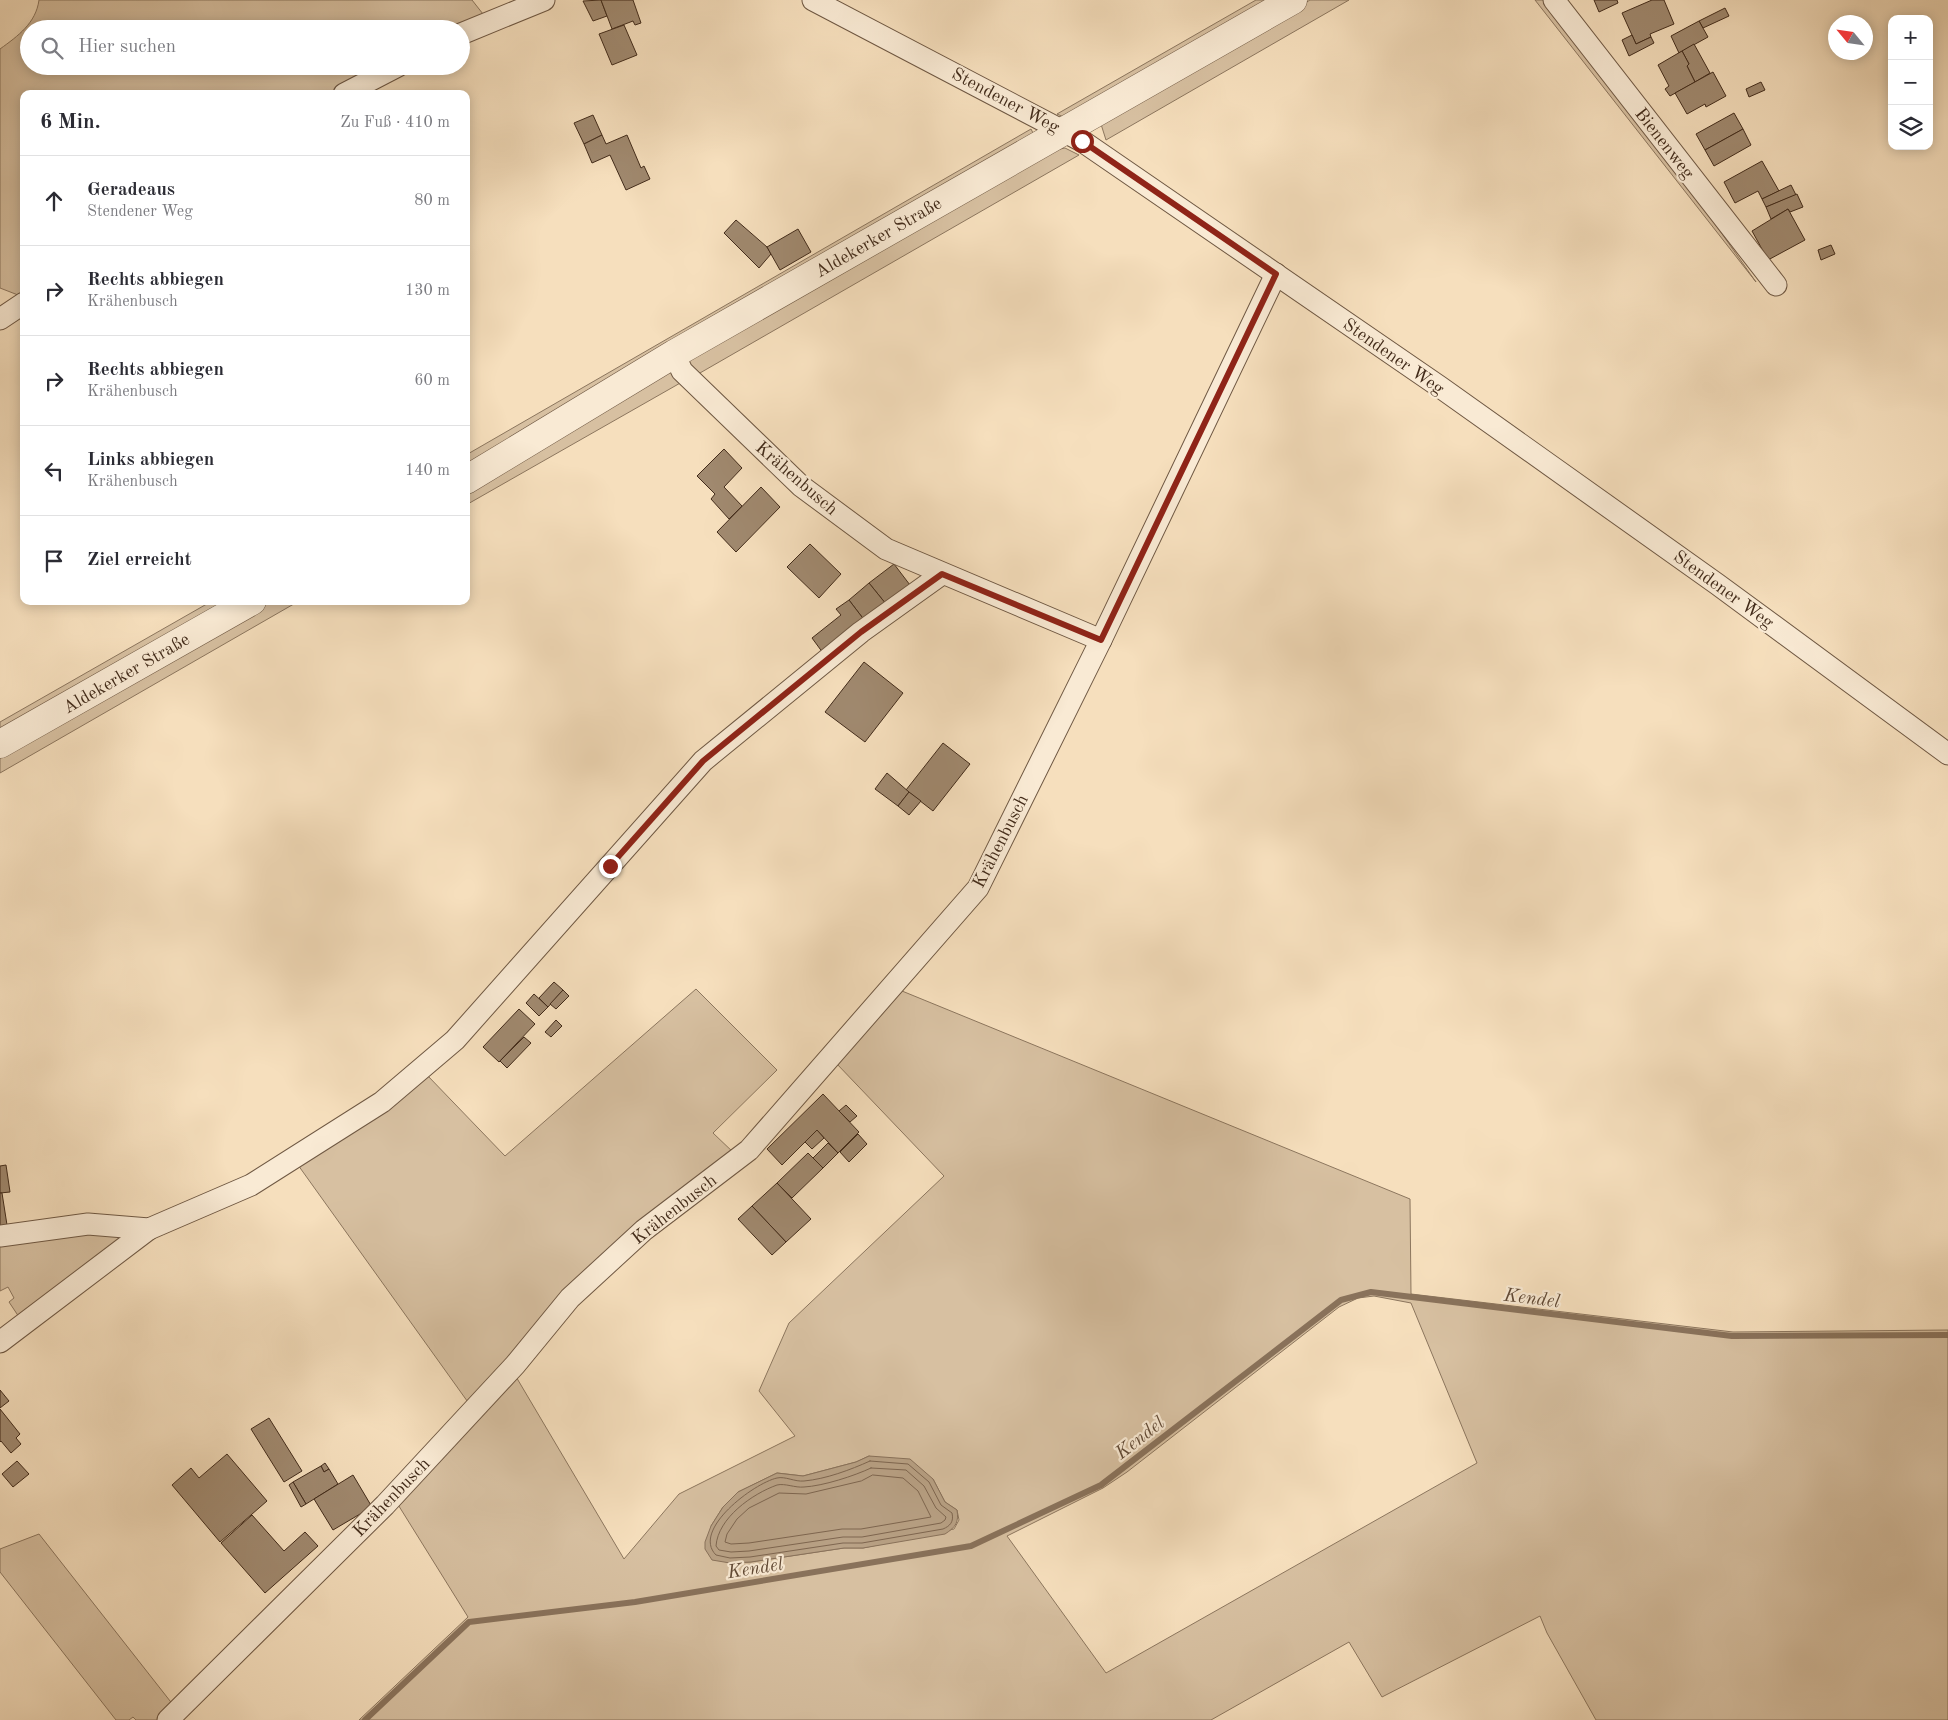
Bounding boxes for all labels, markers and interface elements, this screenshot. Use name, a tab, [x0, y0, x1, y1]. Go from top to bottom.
north arrow	[1828, 15, 1873, 60]
map controls	[1888, 15, 1933, 150]
button: +	[1888, 15, 1933, 60]
search box	[20, 20, 470, 75]
icon: search	[38, 34, 66, 62]
text: Hier suchen	[78, 38, 176, 57]
button: −	[1888, 60, 1933, 105]
street label: Stendener Weg	[949, 65, 1063, 137]
street label: Bienenweg	[1631, 105, 1697, 183]
button: layers	[1888, 105, 1933, 150]
text: 6 Min.	[40, 112, 101, 133]
text: Zu Fuß · 410 m	[340, 115, 450, 131]
route start	[1071, 130, 1094, 153]
text: Geradeaus	[87, 181, 175, 200]
icon: ahead	[40, 187, 68, 215]
text: 80 m	[414, 193, 450, 209]
street label: Aldekerker Straße	[812, 194, 945, 281]
text: Stendener Weg	[87, 204, 193, 220]
text: Rechts abbiegen	[87, 271, 224, 290]
icon: right	[40, 277, 68, 305]
text: 130 m	[405, 283, 450, 299]
text: Krähenbusch	[87, 294, 178, 310]
street label: Stendener Weg	[1339, 315, 1448, 398]
text: Rechts abbiegen	[87, 361, 224, 380]
icon: right	[40, 367, 68, 395]
text: 60 m	[414, 373, 450, 389]
text: Krähenbusch	[87, 384, 178, 400]
street label: Krähenbusch	[752, 439, 841, 519]
text: Links abbiegen	[87, 451, 214, 470]
icon: left	[40, 457, 68, 485]
text: 140 m	[405, 463, 450, 479]
text: Krähenbusch	[87, 474, 178, 490]
icon: arrive	[40, 547, 68, 575]
street label: Stendener Weg	[1670, 548, 1777, 632]
text: Ziel erreicht	[87, 551, 192, 570]
street label: Aldekerker Straße	[60, 630, 193, 717]
street label: Krähenbusch	[970, 792, 1032, 891]
route end	[599, 855, 622, 878]
street label: Krähenbusch	[629, 1171, 720, 1248]
water label: Kendel	[1502, 1286, 1561, 1312]
water label: Kendel	[1112, 1414, 1169, 1464]
street label: Krähenbusch	[350, 1455, 434, 1541]
water label: Kendel	[725, 1556, 785, 1583]

